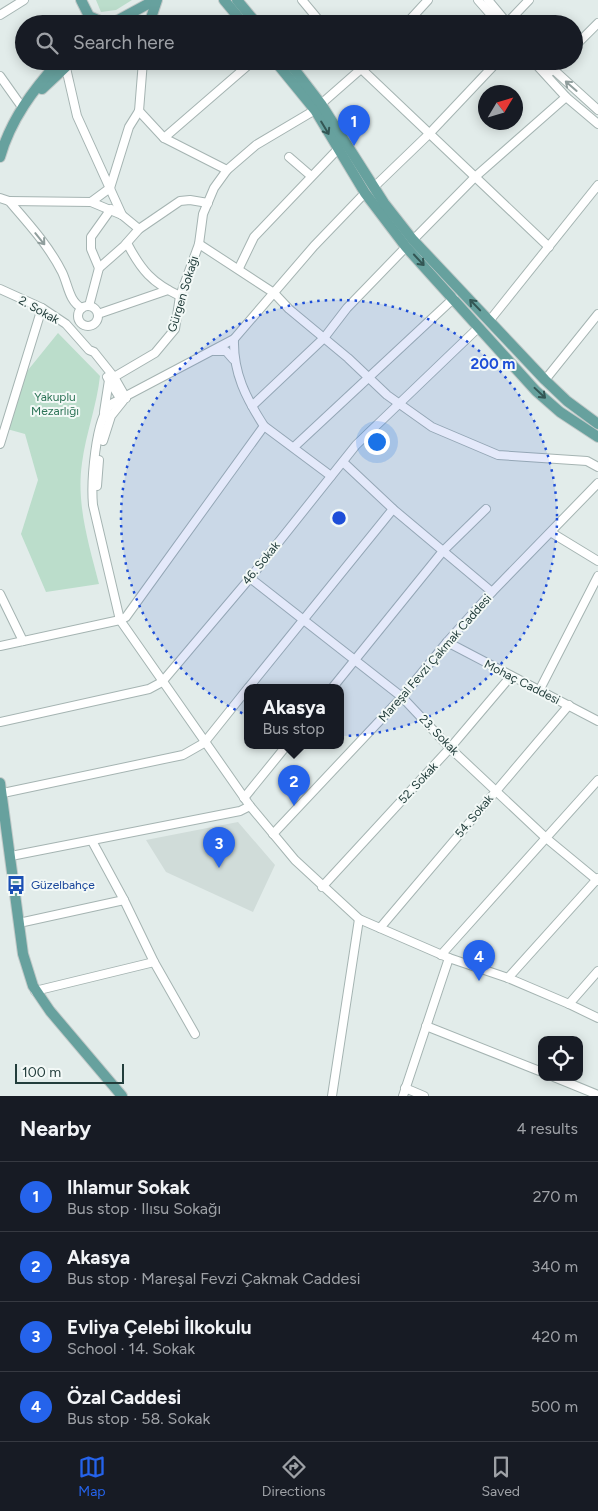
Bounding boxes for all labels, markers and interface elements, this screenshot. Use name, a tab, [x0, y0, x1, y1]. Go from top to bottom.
search box	[15, 15, 583, 70]
icon: search	[33, 29, 61, 57]
text: Search here	[73, 31, 175, 54]
one-way arrow	[564, 80, 577, 92]
north arrow	[478, 85, 523, 130]
pin: 1	[338, 105, 370, 146]
one-way arrow	[321, 120, 331, 134]
one-way arrow	[35, 232, 46, 245]
street label: Gürgen Sokağı	[165, 254, 201, 334]
one-way arrow	[413, 254, 425, 267]
street label: 2. Sokak	[16, 293, 62, 327]
one-way arrow	[469, 299, 481, 312]
text: 200 m	[471, 355, 515, 373]
one-way arrow	[533, 388, 546, 399]
park label: Yakuplu Mezarlığı	[31, 390, 79, 418]
your location	[364, 429, 390, 455]
centre of rings	[330, 509, 348, 527]
street label: 46. Sokak	[239, 538, 283, 587]
street label: Mareşal Fevzi Çakmak Caddesi	[376, 591, 494, 725]
street label: Mohaç Caddesi	[482, 657, 562, 707]
popup	[244, 684, 344, 749]
text: Akasya	[262, 696, 326, 719]
street label: 23. Sokak	[416, 712, 462, 758]
text: Bus stop	[262, 719, 325, 738]
street label: 52. Sokak	[395, 759, 441, 806]
pin: 2	[278, 765, 310, 806]
street label: 54. Sokak	[452, 792, 496, 840]
pin: 3	[203, 827, 235, 868]
bus stop icon: Güzelbahçe	[5, 874, 27, 896]
place label: Güzelbahçe	[31, 878, 95, 892]
pin: 4	[463, 940, 495, 981]
map controls	[538, 1036, 583, 1081]
button: locate	[538, 1036, 583, 1081]
scale bar	[15, 1061, 124, 1084]
text: 100 m	[22, 1064, 61, 1081]
text: Nearby	[20, 1116, 91, 1141]
text: 4 results	[517, 1119, 578, 1138]
text: Ihlamur Sokak	[67, 1176, 190, 1199]
text: 1	[33, 1187, 39, 1206]
text: 270 m	[533, 1187, 578, 1206]
text: Bus stop · Ilısu Sokağı	[67, 1199, 221, 1218]
text: Akasya	[67, 1246, 130, 1269]
text: 2	[31, 1257, 41, 1276]
text: 340 m	[532, 1257, 578, 1276]
text: Bus stop · Mareşal Fevzi Çakmak Caddesi	[67, 1269, 361, 1288]
text: Evliya Çelebi İlkokulu	[67, 1316, 251, 1339]
text: 3	[32, 1327, 40, 1346]
text: 420 m	[531, 1327, 578, 1346]
text: School · 14. Sokak	[67, 1339, 195, 1358]
text: Özal Caddesi	[67, 1386, 181, 1409]
text: 4	[31, 1397, 41, 1416]
text: 500 m	[531, 1397, 578, 1416]
text: Bus stop · 58. Sokak	[67, 1409, 210, 1428]
tab: Map	[78, 1453, 106, 1500]
tab: Directions	[262, 1453, 326, 1500]
tab: Saved	[481, 1453, 520, 1500]

